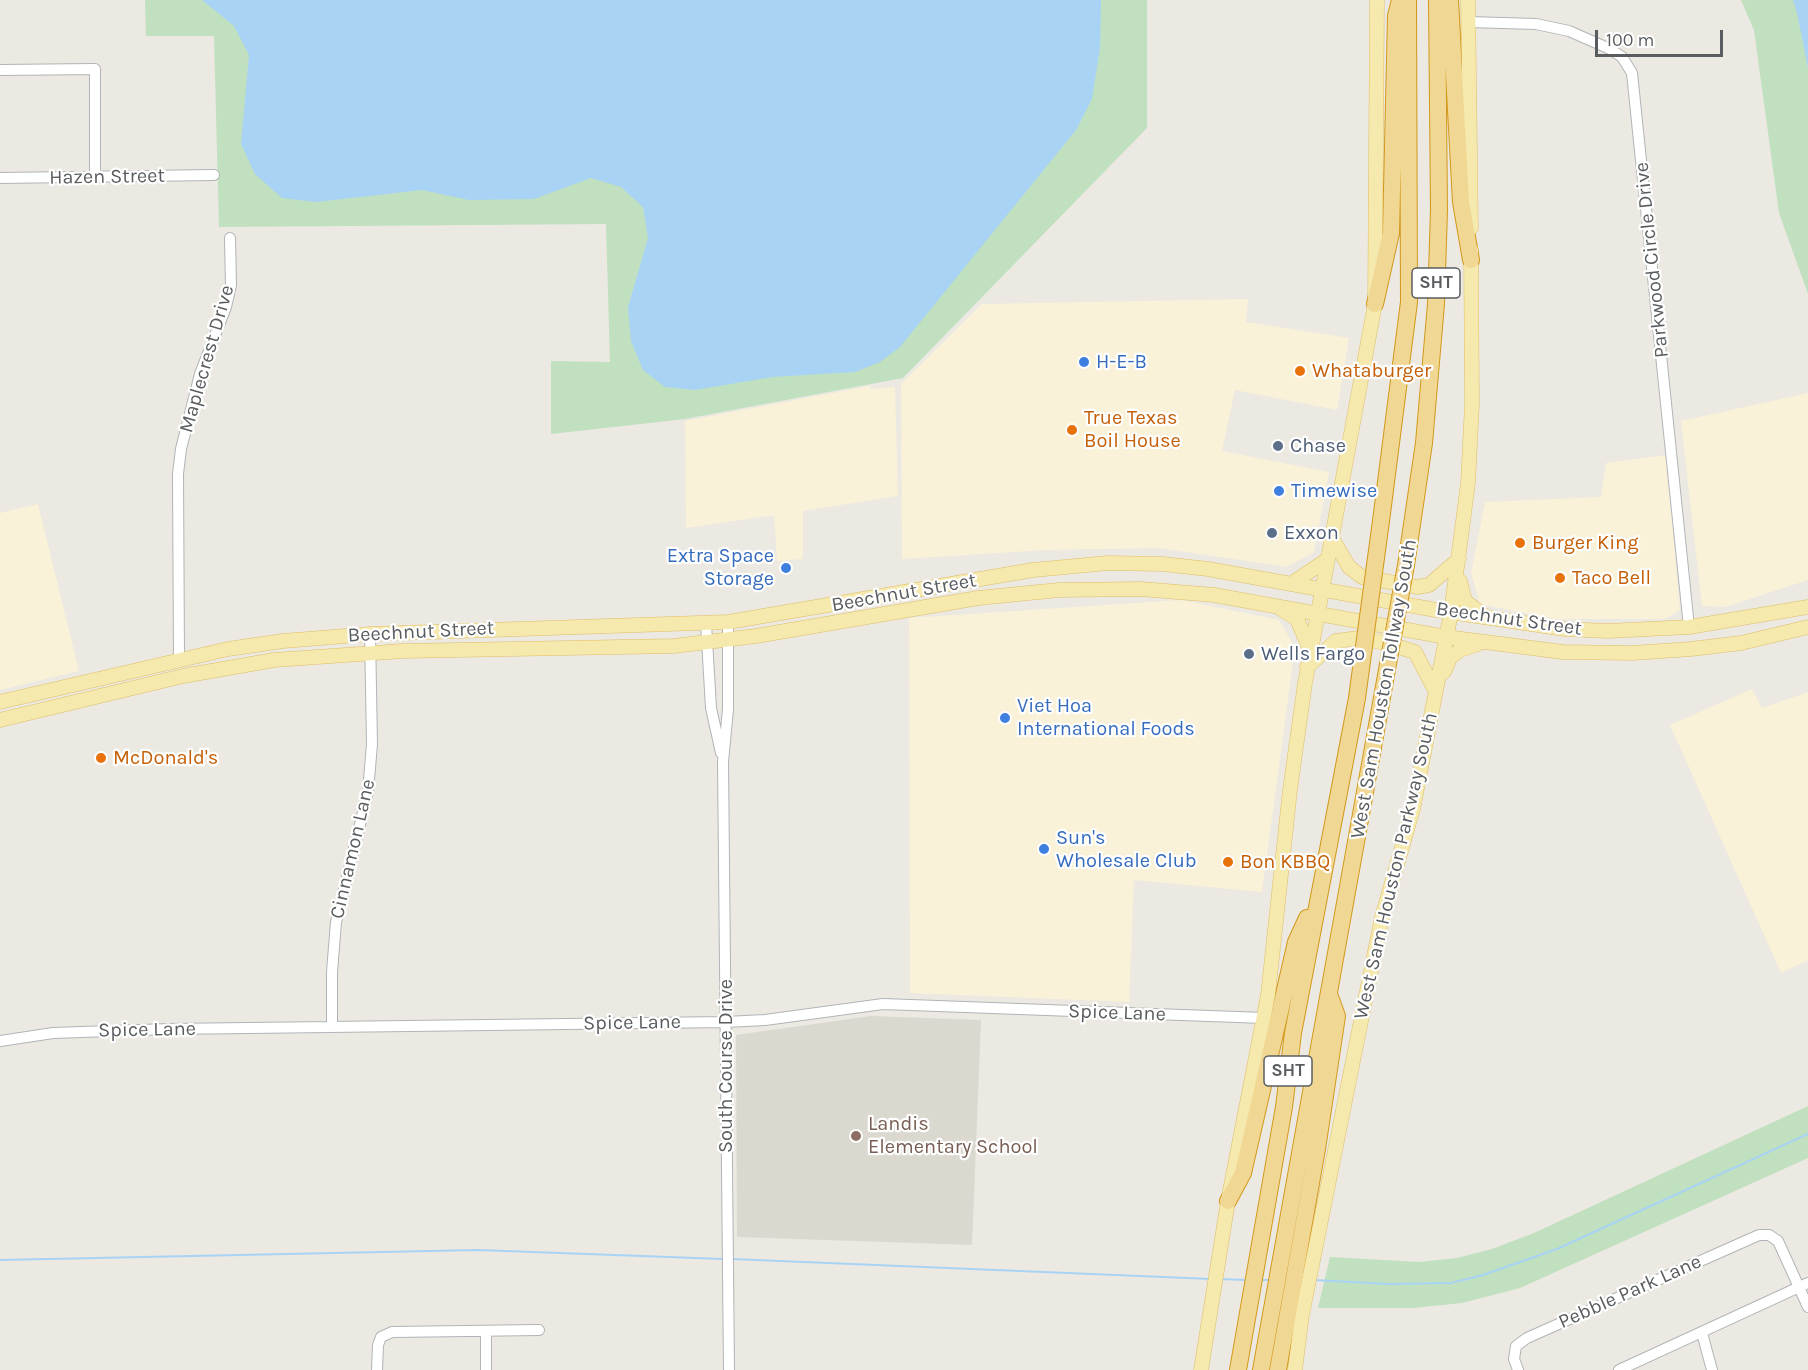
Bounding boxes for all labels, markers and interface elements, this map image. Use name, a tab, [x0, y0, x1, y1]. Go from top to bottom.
scale bar	[1598, 18, 1726, 56]
text: 100 m	[1606, 29, 1654, 51]
street label: Parkwood Circle Drive	[1630, 161, 1674, 359]
street label: Hazen Street	[49, 164, 165, 190]
road number: SHT	[1412, 268, 1460, 298]
street label: Maplecrest Drive	[174, 282, 240, 436]
place label: H-E-B	[1096, 350, 1147, 374]
marker: H-E-B	[1077, 355, 1091, 369]
place label: Whataburger	[1312, 359, 1431, 383]
marker: Whataburger	[1293, 364, 1307, 378]
place label: True Texas Boil House	[1084, 406, 1181, 453]
marker: True Texas Boil House	[1065, 423, 1079, 437]
place label: Chase	[1290, 434, 1346, 458]
marker: Chase	[1271, 439, 1285, 453]
place label: Timewise	[1291, 479, 1377, 503]
marker: Timewise	[1272, 484, 1286, 498]
place label: Exxon	[1284, 521, 1339, 545]
marker: Exxon	[1265, 526, 1279, 540]
place label: Burger King	[1532, 531, 1638, 555]
marker: Burger King	[1513, 536, 1527, 550]
street label: West Sam Houston Tollway South	[1346, 537, 1422, 841]
place label: Extra Space Storage	[667, 544, 774, 591]
marker: Extra Space Storage	[779, 561, 793, 575]
place label: Taco Bell	[1572, 566, 1651, 590]
street label: Beechnut Street	[830, 568, 978, 618]
marker: Taco Bell	[1553, 571, 1567, 585]
street label: Beechnut Street	[1435, 597, 1583, 641]
street label: Beechnut Street	[347, 616, 495, 648]
place label: Wells Fargo	[1261, 642, 1365, 666]
marker: Wells Fargo	[1242, 647, 1256, 661]
place label: Viet Hoa International Foods	[1017, 694, 1195, 741]
street label: West Sam Houston Parkway South	[1349, 710, 1443, 1022]
marker: Viet Hoa International Foods	[998, 711, 1012, 725]
place label: McDonald's	[113, 746, 218, 770]
marker: McDonald's	[94, 751, 108, 765]
street label: Cinnamon Lane	[325, 777, 381, 921]
place label: Sun's Wholesale Club	[1056, 826, 1197, 873]
marker: Sun's Wholesale Club	[1037, 842, 1051, 856]
place label: Bon KBBQ	[1240, 850, 1330, 874]
marker: Bon KBBQ	[1221, 855, 1235, 869]
street label: South Course Drive	[714, 979, 738, 1153]
street label: Spice Lane	[1068, 999, 1166, 1027]
street label: Spice Lane	[583, 1010, 681, 1036]
street label: Spice Lane	[98, 1017, 196, 1043]
road number: SHT	[1264, 1056, 1312, 1086]
place label: Landis Elementary School	[868, 1112, 1038, 1159]
marker: Landis Elementary School	[849, 1129, 863, 1143]
street label: Pebble Park Lane	[1555, 1250, 1705, 1334]

